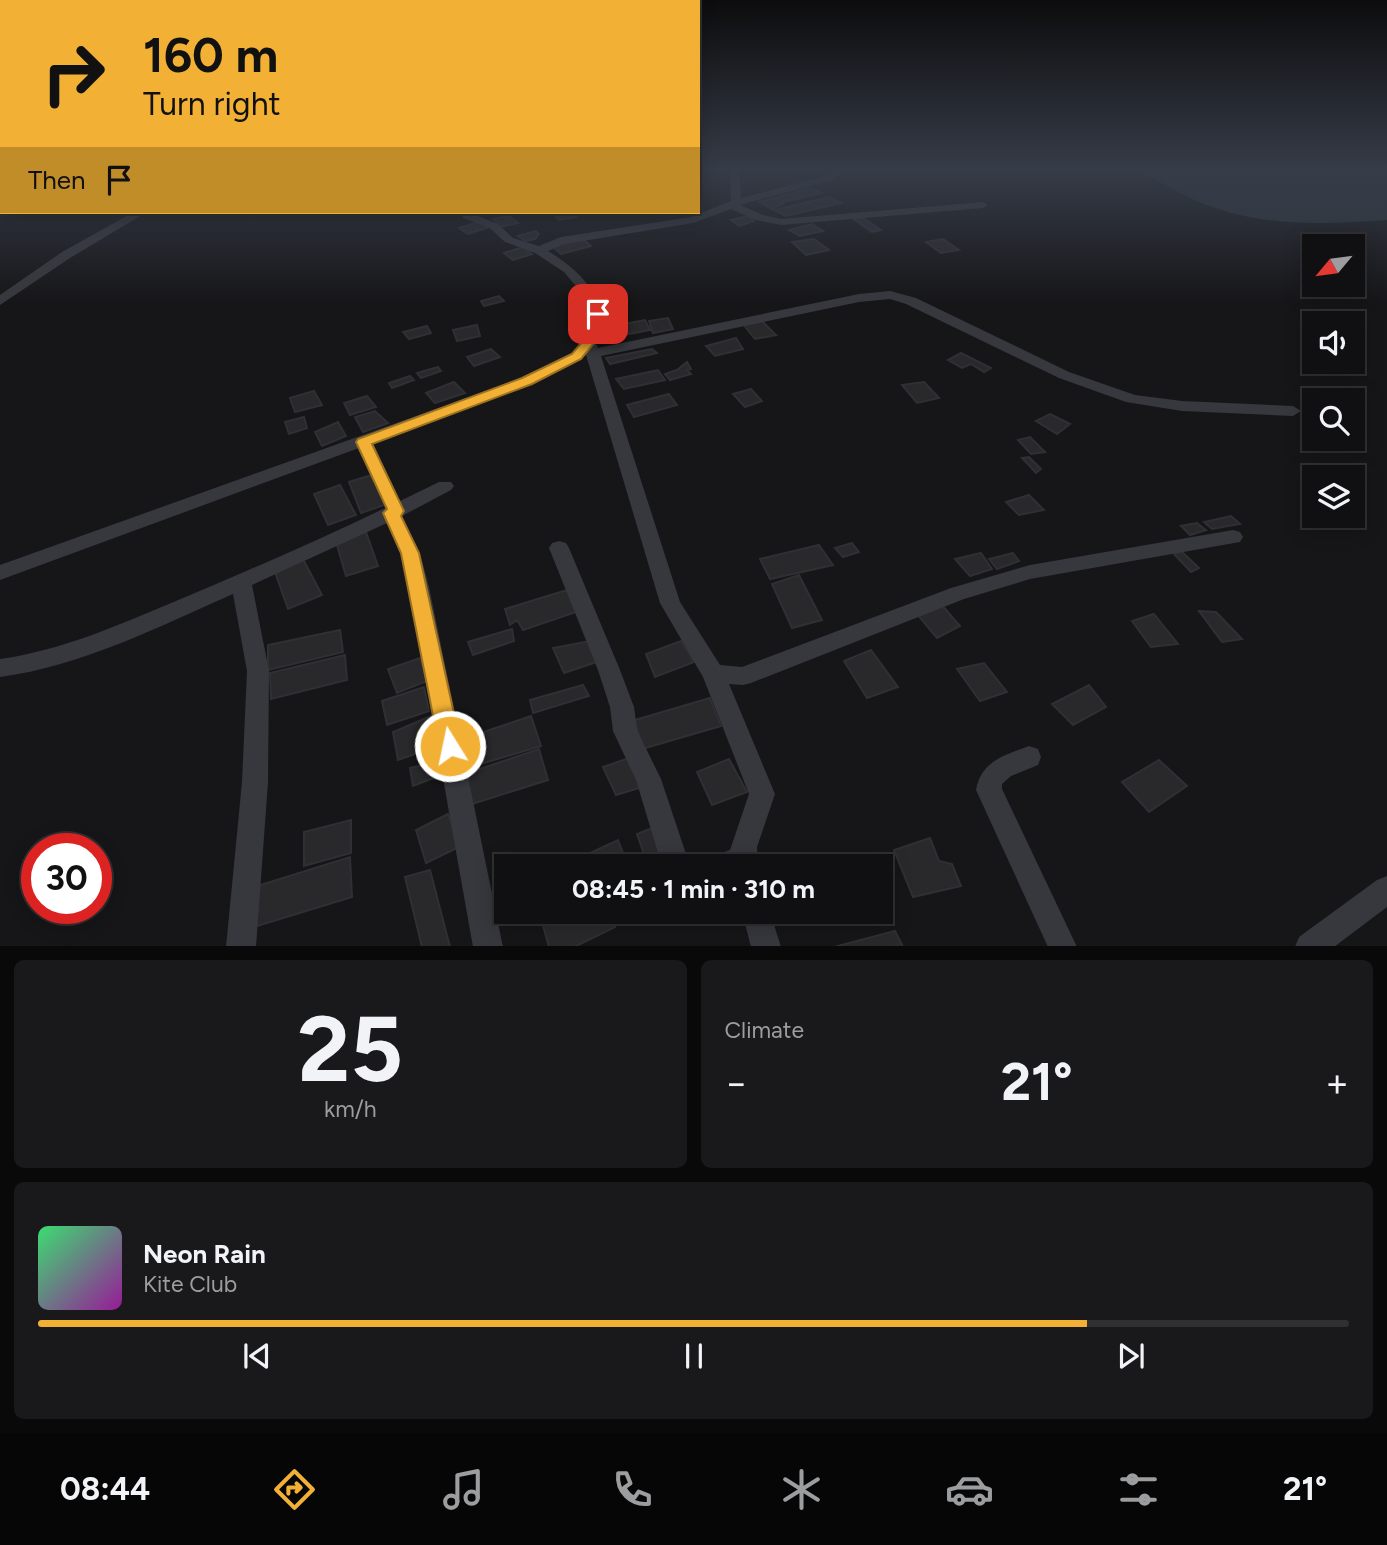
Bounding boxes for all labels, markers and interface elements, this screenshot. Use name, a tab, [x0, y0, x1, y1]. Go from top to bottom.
text: 160 m	[143, 25, 278, 84]
icon: right	[28, 28, 119, 119]
text: Turn right	[143, 85, 281, 123]
icon: arrive	[100, 161, 138, 199]
text: Then	[28, 164, 86, 196]
north arrow	[1302, 234, 1365, 298]
map controls	[1302, 234, 1365, 528]
pin	[568, 284, 628, 344]
icon: arrive	[579, 295, 617, 333]
button: sound	[1302, 311, 1365, 374]
button: search	[1302, 388, 1365, 451]
button: layers	[1302, 465, 1365, 528]
position arrow	[413, 709, 487, 783]
speed limit sign: 30	[21, 833, 112, 924]
text: 08:45 · 1 min · 310 m	[572, 873, 815, 905]
text: 25	[297, 995, 403, 1104]
text: Climate	[725, 1016, 804, 1044]
text: 21°	[1001, 1051, 1073, 1113]
text: −	[725, 1060, 748, 1106]
text: +	[1325, 1060, 1349, 1106]
text: km/h	[324, 1095, 377, 1123]
text: Neon Rain	[143, 1238, 266, 1270]
text: Kite Club	[143, 1270, 237, 1298]
icon: previous	[238, 1337, 276, 1375]
icon: pause	[675, 1337, 713, 1375]
icon: next	[1112, 1337, 1150, 1375]
icon: directions	[270, 1465, 319, 1514]
icon: music	[439, 1465, 488, 1514]
icon: phone	[608, 1465, 657, 1514]
icon: climate	[777, 1465, 826, 1514]
icon: car	[945, 1465, 994, 1514]
icon: filters	[1114, 1465, 1163, 1514]
text: 08:44	[60, 1470, 150, 1508]
text: 21°	[1283, 1470, 1327, 1508]

